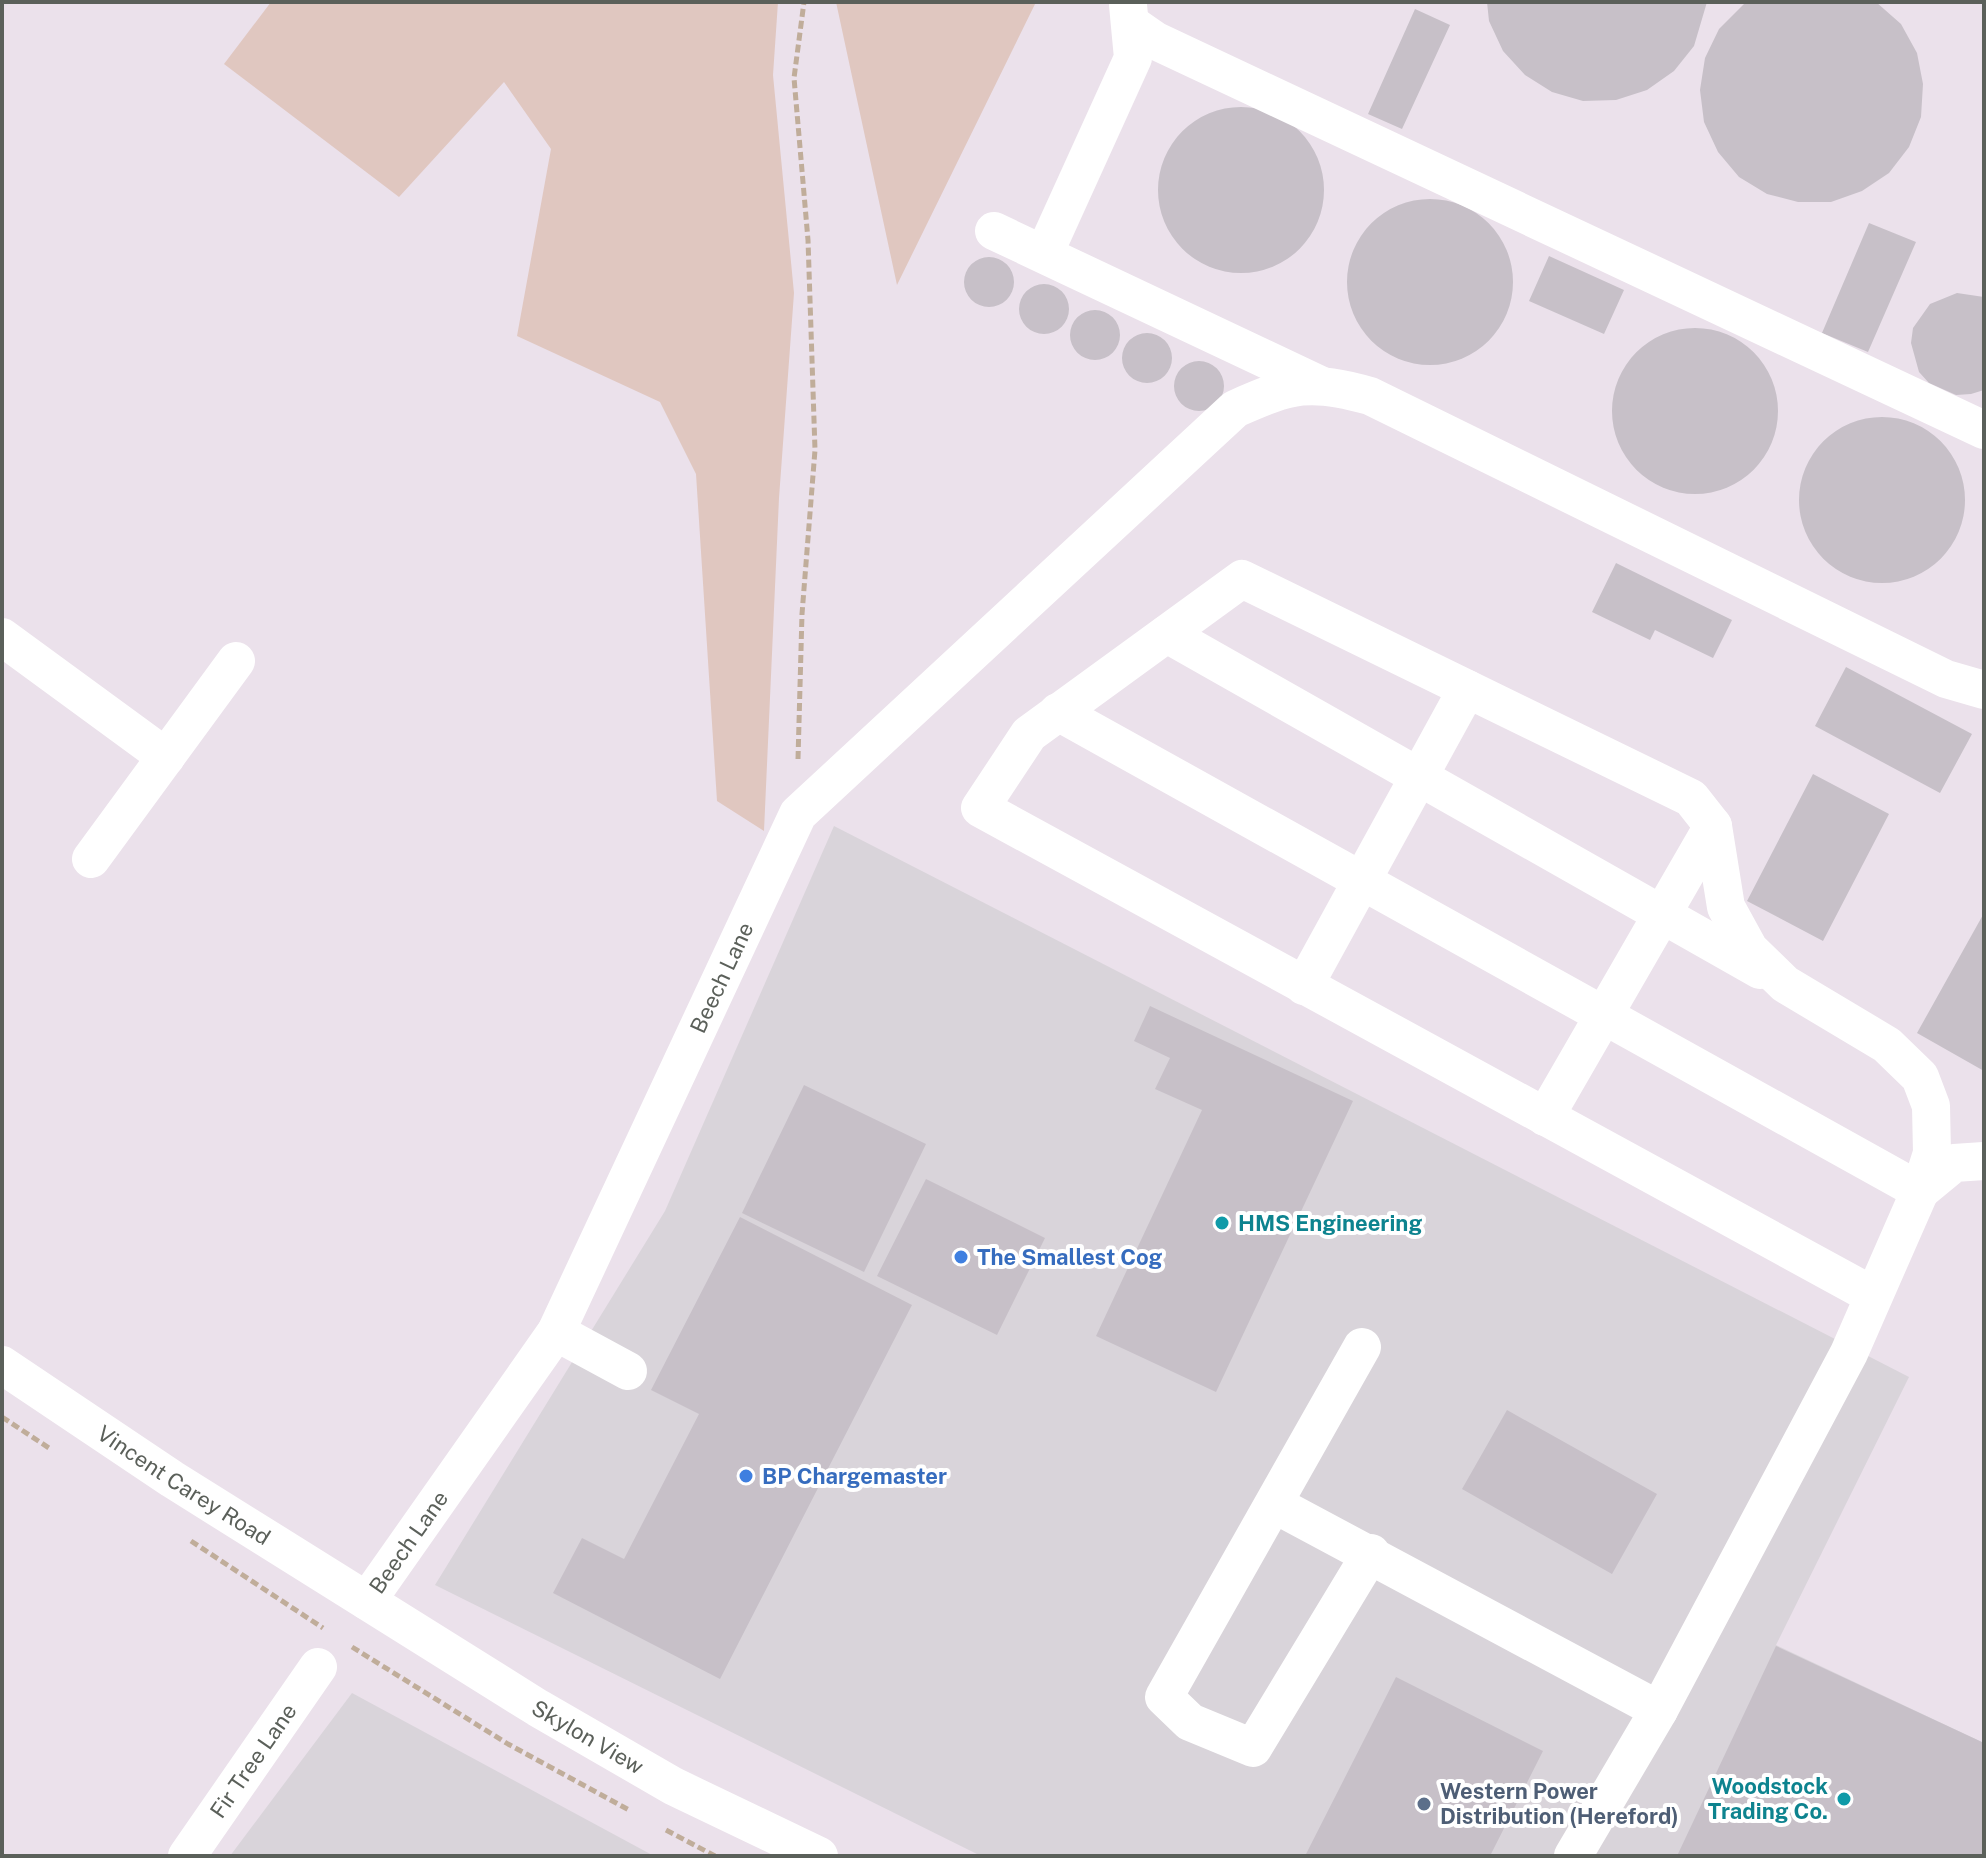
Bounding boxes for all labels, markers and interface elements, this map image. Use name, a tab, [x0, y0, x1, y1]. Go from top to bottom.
street label: Beech Lane	[685, 918, 759, 1037]
place label: HMS Engineering	[1238, 1210, 1422, 1236]
marker: HMS Engineering	[1213, 1214, 1231, 1232]
place label: The Smallest Cog	[977, 1244, 1163, 1270]
marker: The Smallest Cog	[952, 1248, 970, 1266]
street label: Vincent Carey Road	[92, 1420, 275, 1550]
place label: BP Chargemaster	[762, 1463, 947, 1489]
marker: BP Chargemaster	[737, 1467, 755, 1485]
street label: Beech Lane	[363, 1486, 453, 1598]
street label: Skylon View	[527, 1694, 648, 1779]
street label: Fir Tree Lane	[204, 1698, 302, 1823]
place label: Woodstock Trading Co.	[1708, 1773, 1828, 1824]
place label: Western Power Distribution (Hereford)	[1440, 1778, 1679, 1829]
marker: Woodstock Trading Co.	[1835, 1790, 1853, 1808]
marker: Western Power Distribution (Hereford)	[1415, 1795, 1433, 1813]

